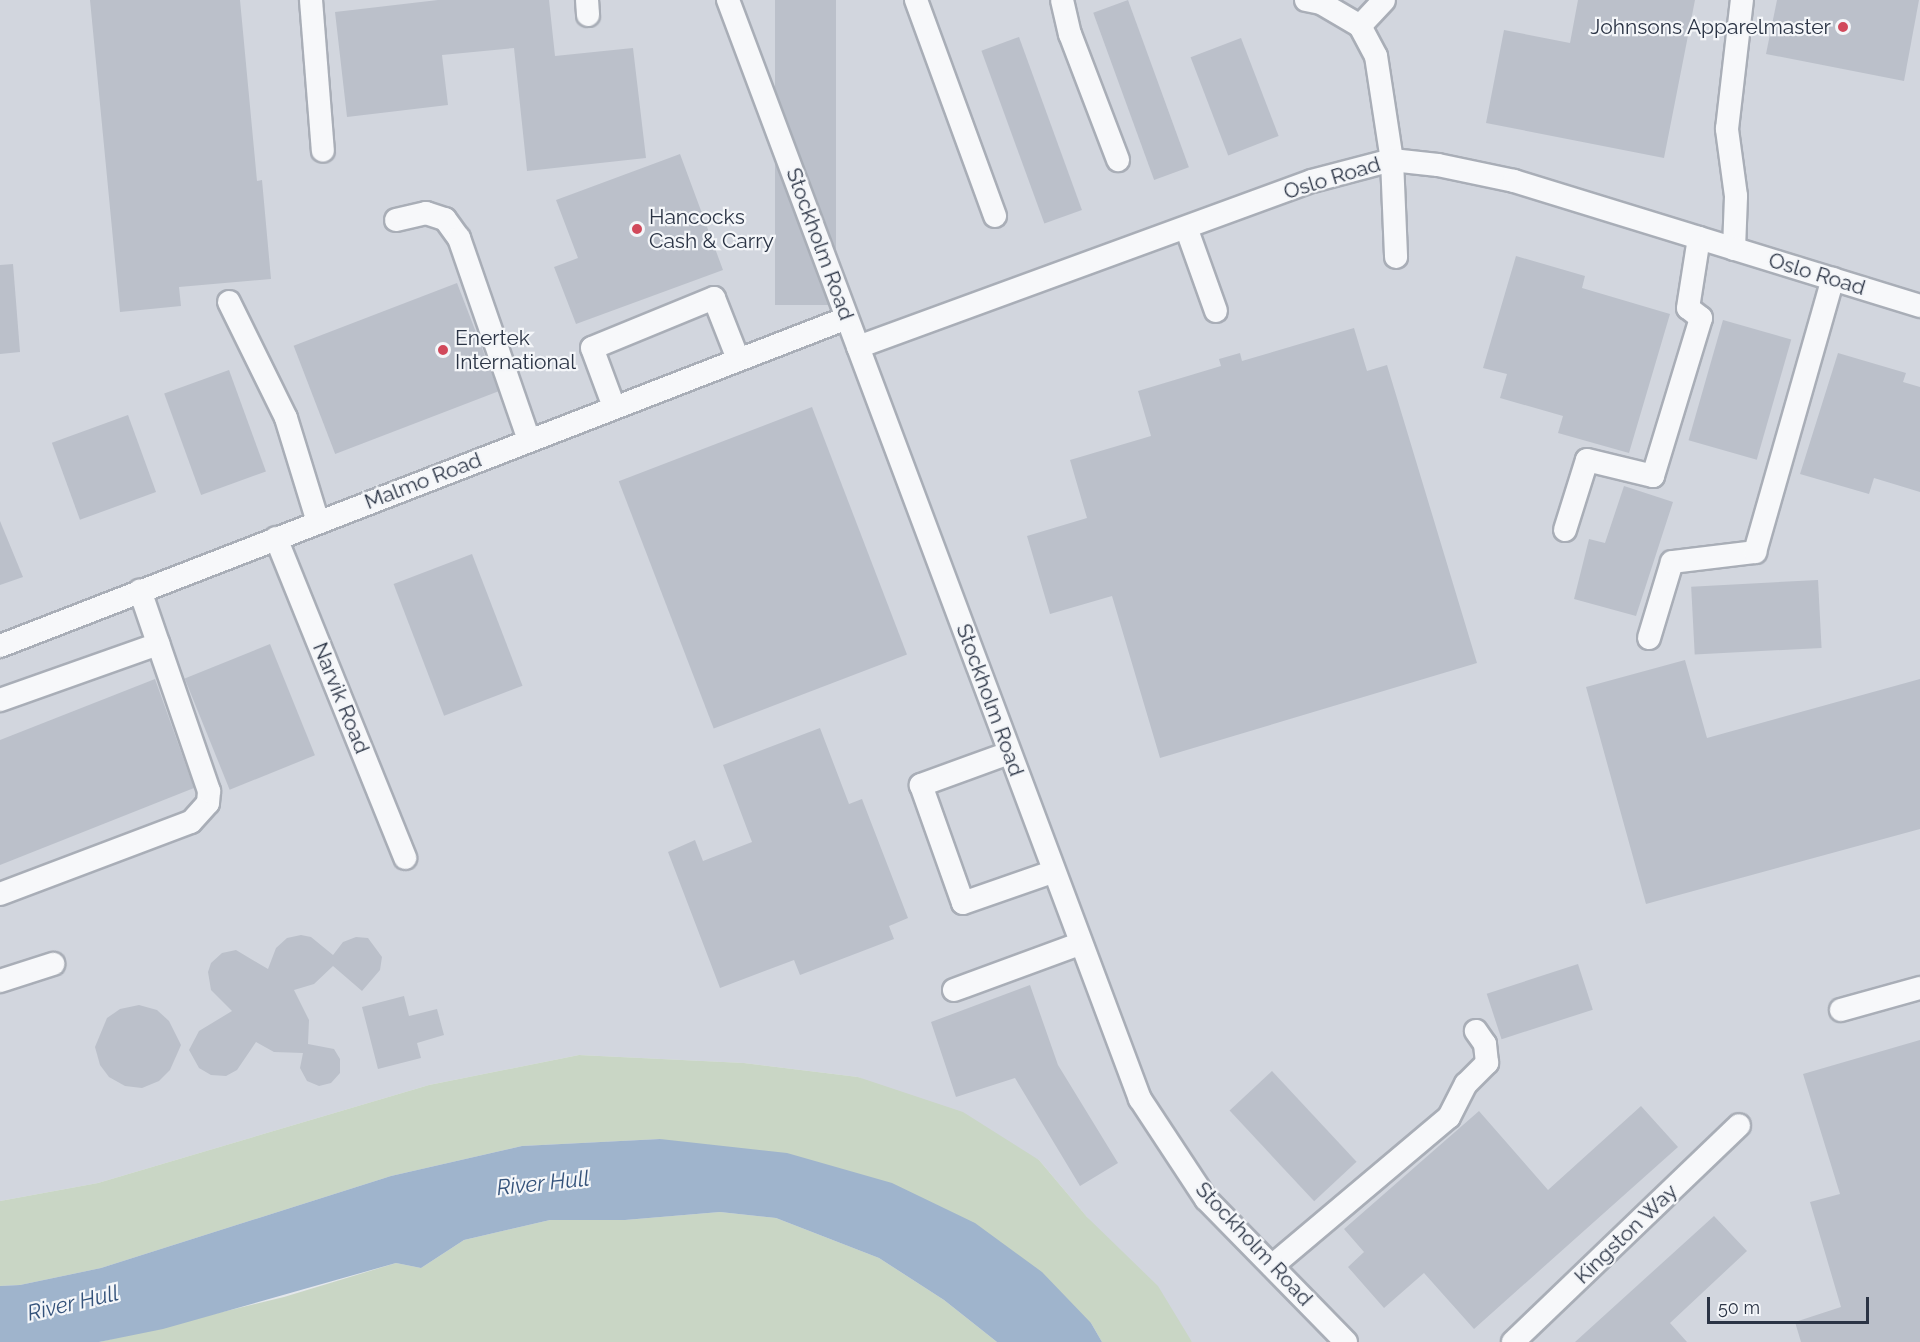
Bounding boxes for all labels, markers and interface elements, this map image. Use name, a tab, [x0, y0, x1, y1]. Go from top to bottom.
place label: Johnsons Apparelmaster	[1590, 14, 1831, 40]
marker: Johnsons Apparelmaster	[1836, 20, 1850, 34]
street label: Oslo Road	[1281, 151, 1383, 205]
street label: Stockholm Road	[781, 164, 859, 324]
place label: Hancocks Cash & Carry	[649, 204, 774, 254]
marker: Hancocks Cash & Carry	[630, 222, 644, 236]
street label: Oslo Road	[1766, 247, 1868, 301]
place label: Enertek International	[455, 325, 576, 375]
marker: Enertek International	[436, 343, 450, 357]
street label: Malmo Road	[361, 447, 485, 515]
street label: Stockholm Road	[951, 620, 1029, 780]
street label: Narvik Road	[307, 639, 375, 757]
water label: River Hull	[495, 1165, 591, 1201]
street label: Stockholm Road	[1190, 1177, 1318, 1311]
street label: Kingston Way	[1569, 1178, 1683, 1290]
water label: River Hull	[24, 1280, 122, 1326]
scale bar	[1710, 1285, 1872, 1323]
text: 50 m	[1718, 1297, 1760, 1318]

